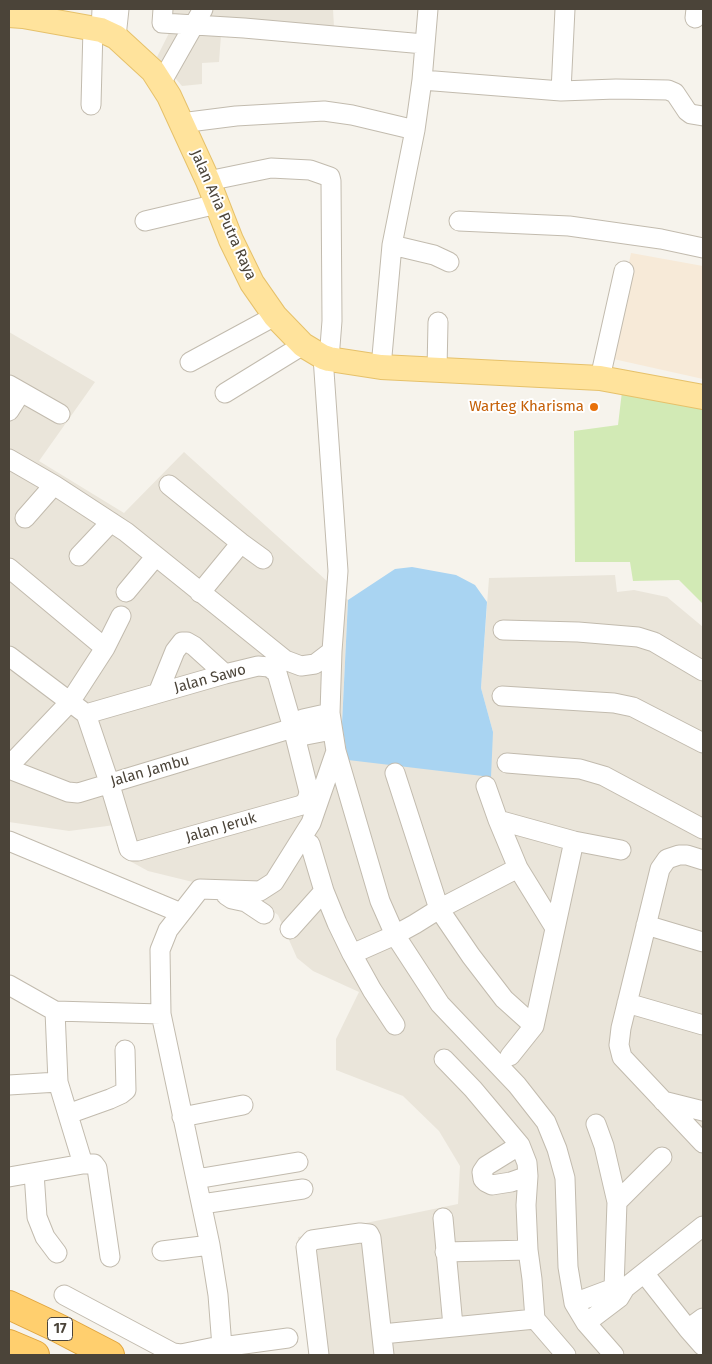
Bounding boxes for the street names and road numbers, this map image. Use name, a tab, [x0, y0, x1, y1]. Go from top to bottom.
street label: Jalan Aria Putra Raya	[186, 147, 260, 283]
street label: Jalan Sawo	[172, 661, 248, 697]
street label: Jalan Jambu	[109, 751, 191, 791]
street label: Jalan Jeruk	[184, 809, 258, 847]
road number: 17	[48, 1318, 72, 1340]

